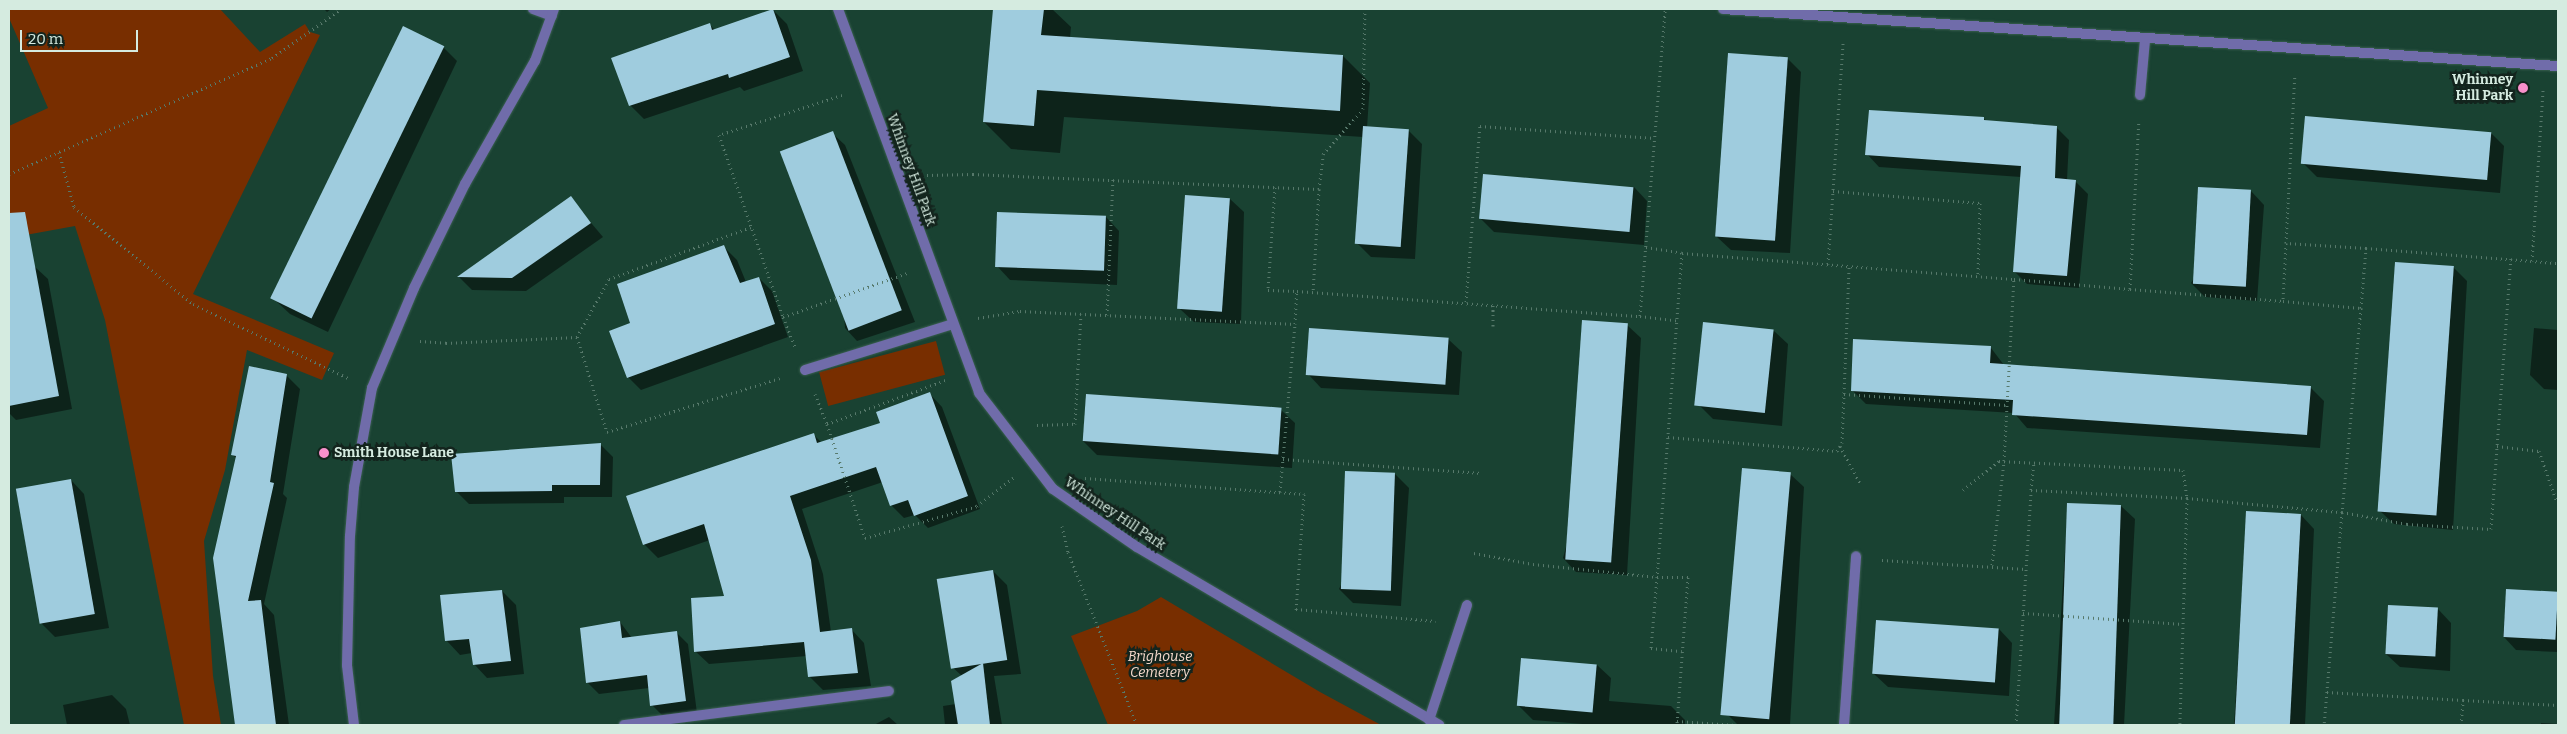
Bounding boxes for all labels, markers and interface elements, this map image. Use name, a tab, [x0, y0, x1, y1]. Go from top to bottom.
scale bar	[22, 20, 140, 52]
text: 20 m	[28, 30, 63, 48]
place label: Whinney Hill Park	[2452, 72, 2513, 104]
marker: Whinney Hill Park	[2517, 82, 2529, 94]
street label: Whinney Hill Park	[883, 112, 939, 228]
place label: Smith House Lane	[334, 445, 454, 461]
marker: Smith House Lane	[318, 447, 330, 459]
street label: Whinney Hill Park	[1061, 474, 1169, 554]
park label: Brighouse Cemetery	[1128, 649, 1192, 682]

